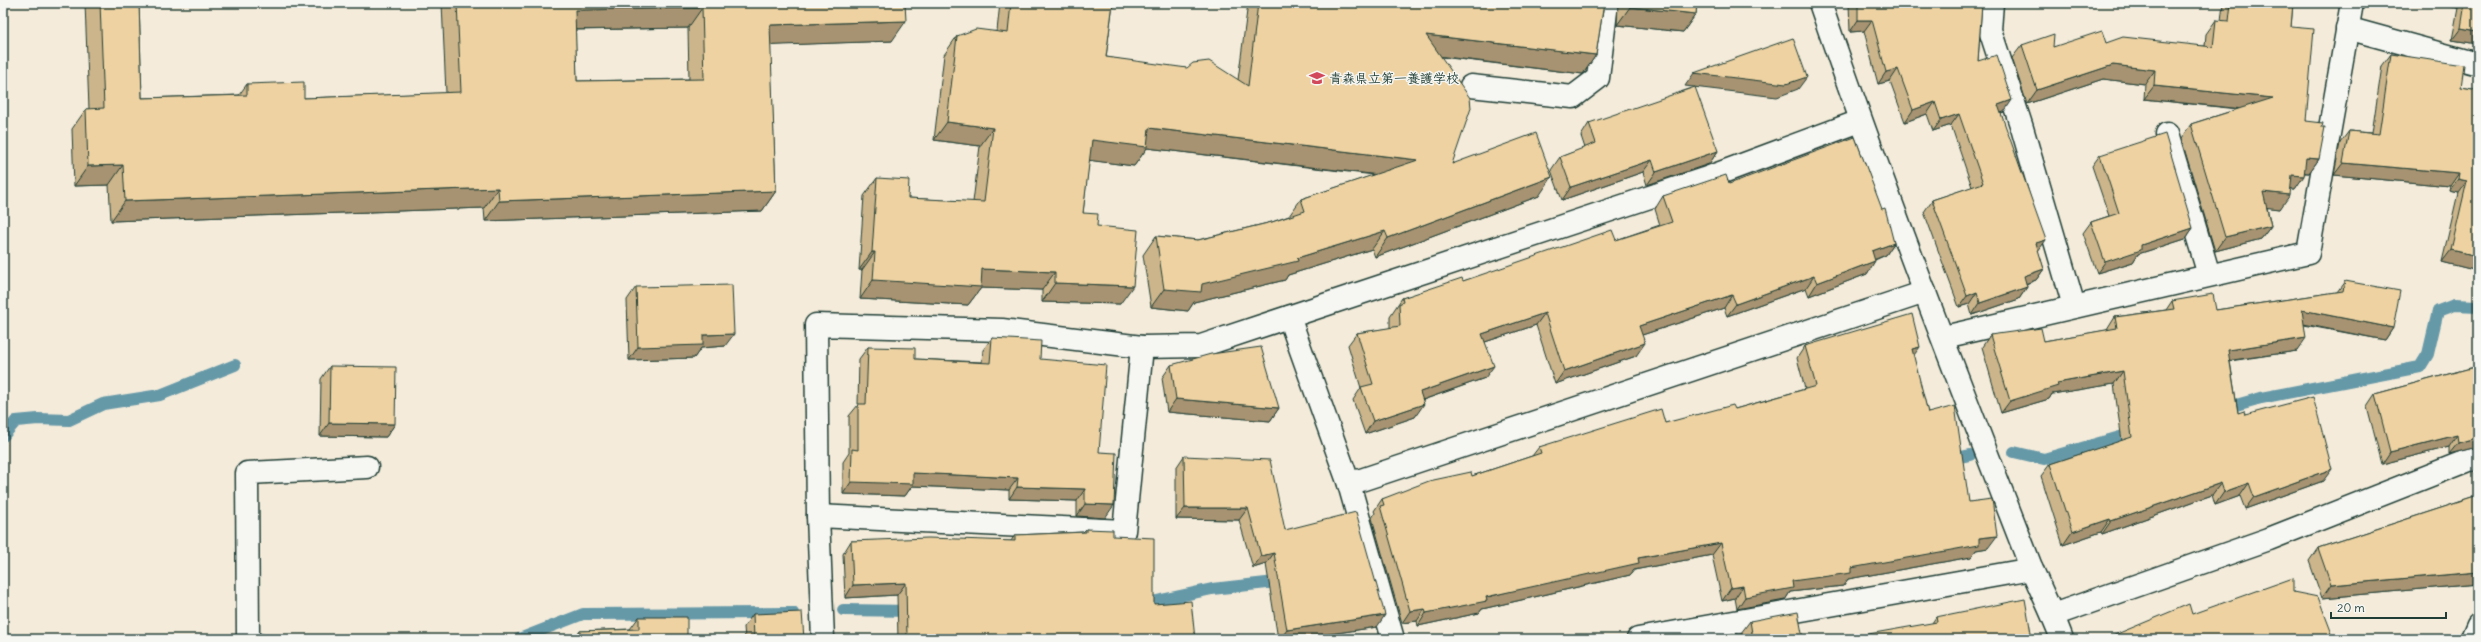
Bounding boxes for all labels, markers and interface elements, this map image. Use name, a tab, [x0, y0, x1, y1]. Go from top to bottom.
school or university icon: 青森県立第一養護学校	[1308, 69, 1326, 87]
place label: 青森県立第一養護学校	[1329, 70, 1459, 87]
scale bar	[2331, 594, 2446, 620]
text: 20 m	[2337, 600, 2365, 615]

